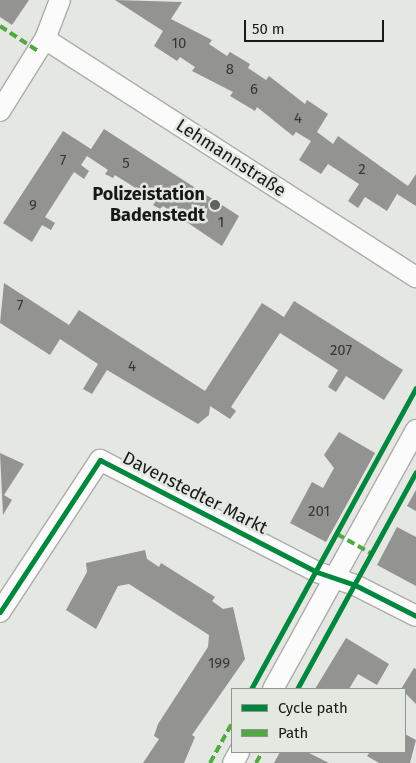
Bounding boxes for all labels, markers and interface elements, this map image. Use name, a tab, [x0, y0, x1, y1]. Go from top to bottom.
scale bar	[246, 10, 386, 42]
text: 50 m	[252, 20, 285, 38]
house number: 10	[172, 35, 186, 53]
house number: 8	[226, 61, 234, 79]
house number: 6	[250, 81, 258, 99]
house number: 4	[294, 110, 302, 128]
street label: Lehmannstraße	[172, 114, 290, 202]
house number: 7	[60, 152, 66, 170]
house number: 5	[122, 155, 130, 173]
house number: 2	[358, 161, 366, 179]
place label: Polizeistation Badenstedt	[92, 184, 205, 226]
house number: 9	[29, 197, 37, 215]
marker: Polizeistation Badenstedt	[209, 199, 221, 211]
house number: 1	[218, 214, 224, 232]
house number: 7	[17, 297, 23, 315]
house number: 207	[330, 342, 352, 360]
house number: 4	[128, 358, 136, 376]
street label: Davenstedter Markt	[119, 447, 271, 539]
house number: 201	[308, 503, 330, 521]
house number: 199	[208, 655, 230, 673]
legend	[231, 688, 406, 753]
text: Cycle path	[278, 699, 348, 717]
text: Path	[278, 724, 308, 742]

